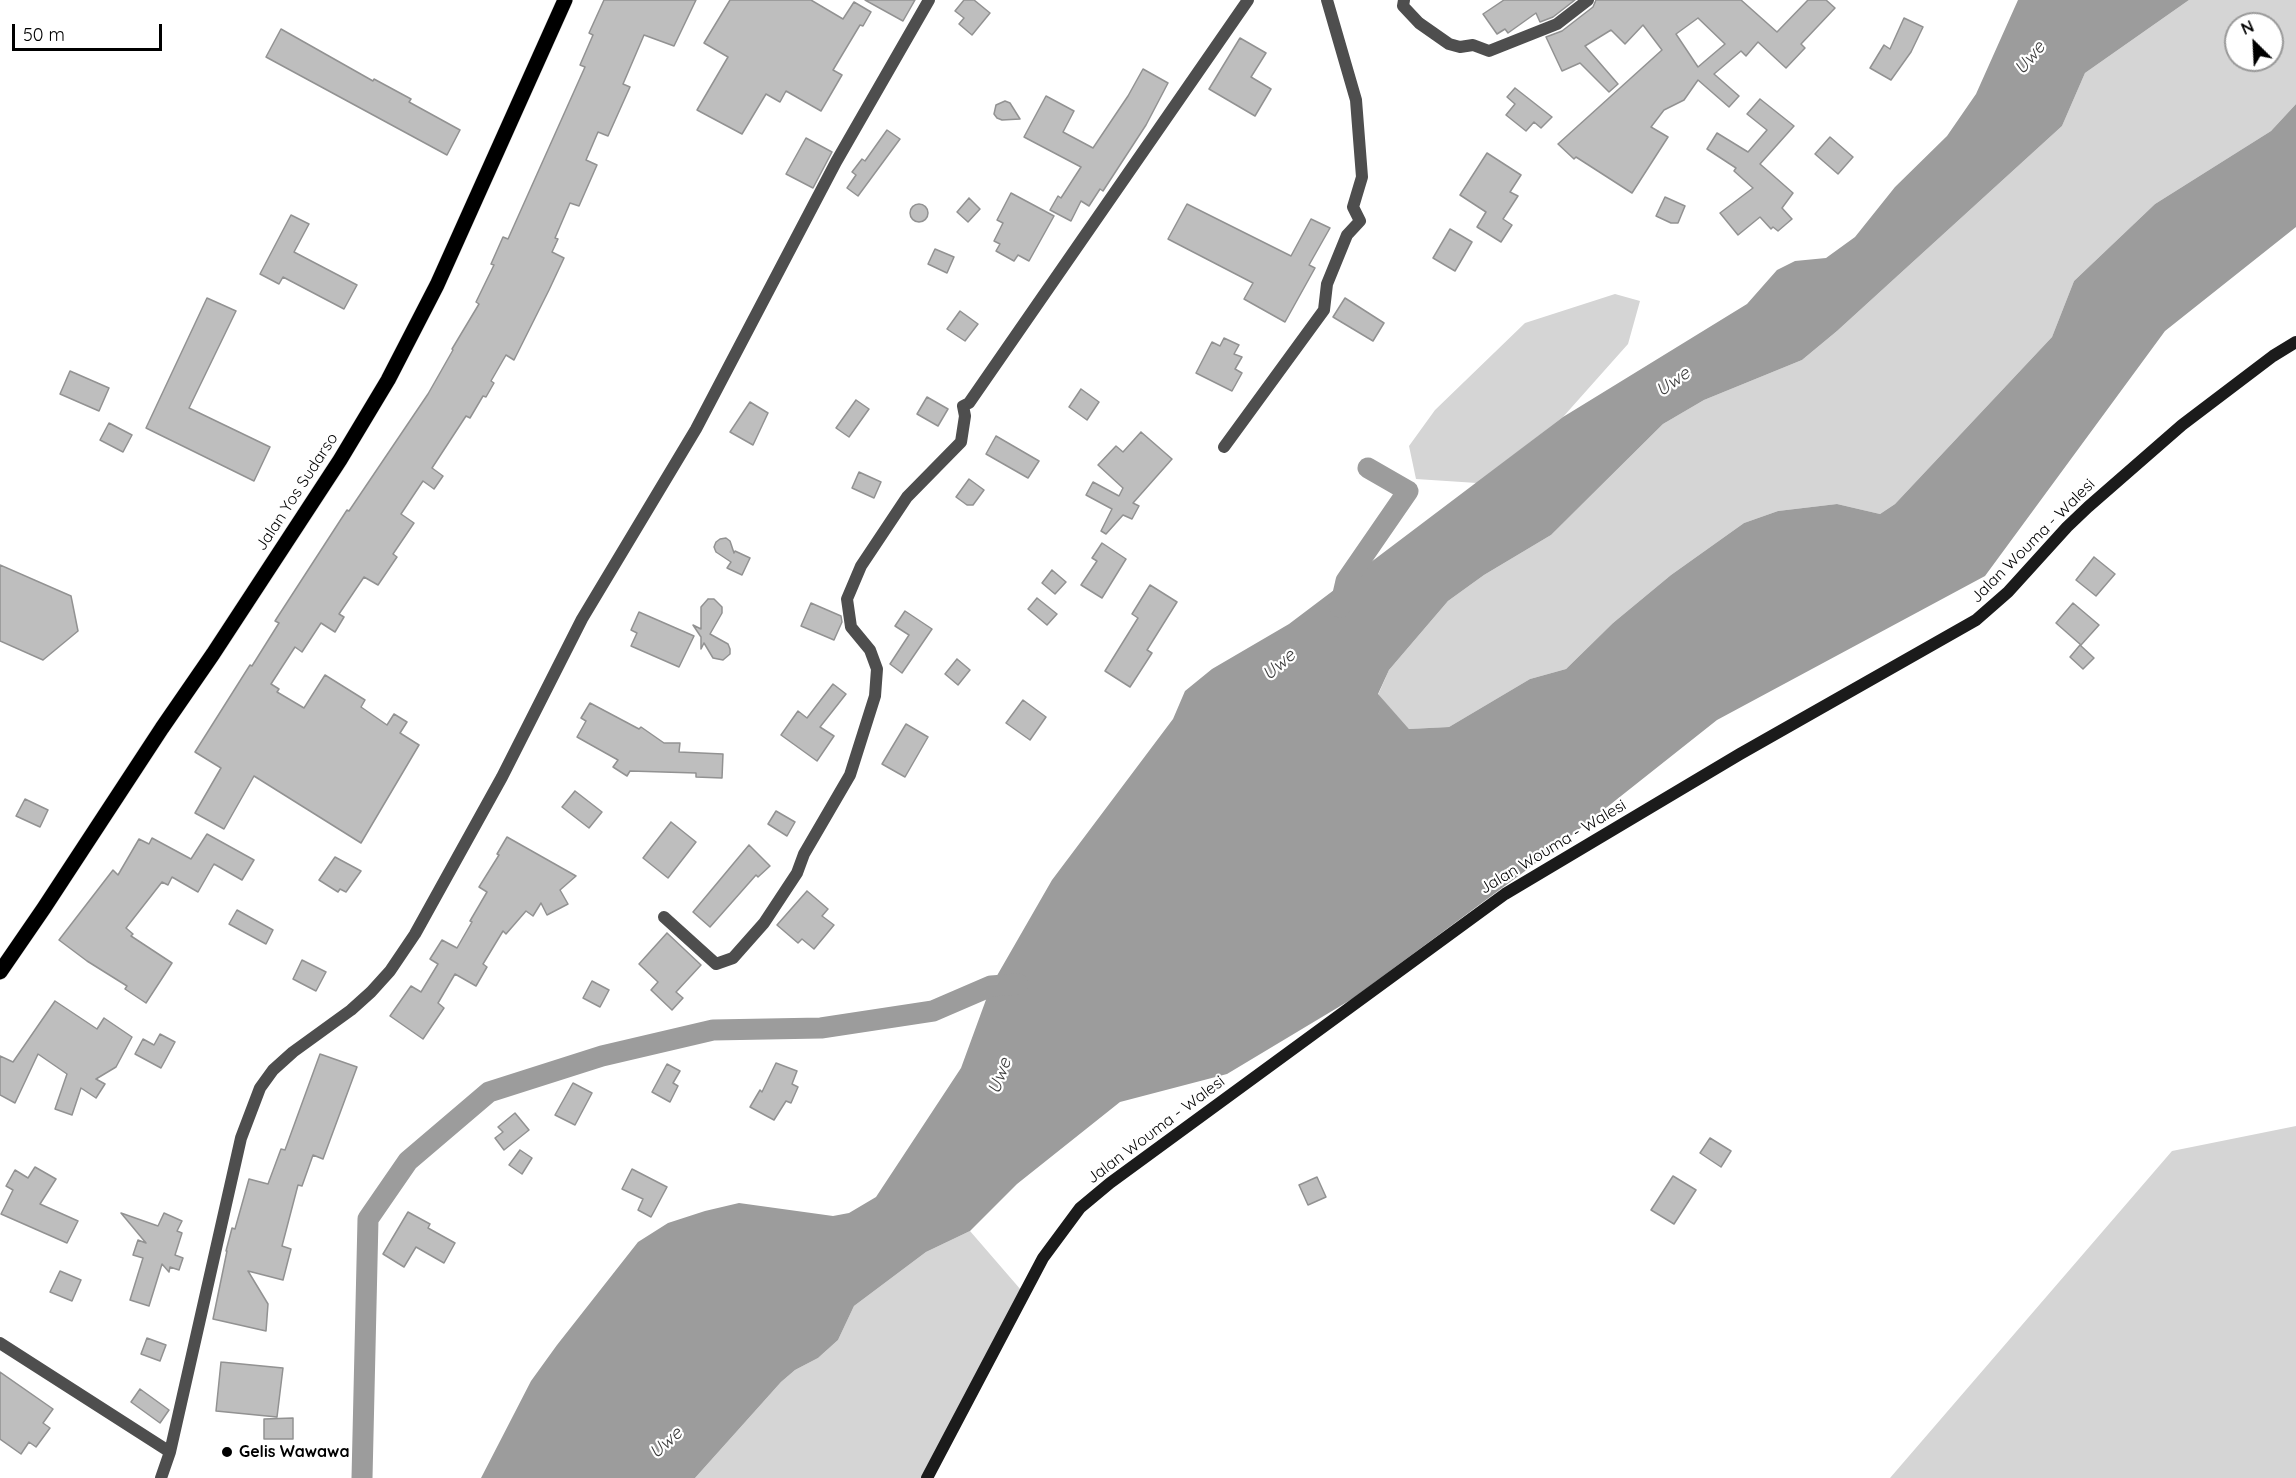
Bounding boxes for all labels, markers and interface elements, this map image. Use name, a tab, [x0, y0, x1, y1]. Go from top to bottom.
scale bar	[15, 12, 165, 50]
north arrow	[2224, 12, 2284, 72]
text: N	[2238, 16, 2257, 39]
text: 50 m	[23, 23, 65, 46]
water label: Uwe	[2010, 37, 2050, 79]
water label: Uwe	[1652, 363, 1694, 401]
street label: Jalan Yos Sudarso	[252, 430, 342, 554]
street label: Jalan Wouma - Walesi	[1967, 475, 2099, 607]
water label: Uwe	[1258, 645, 1300, 685]
street label: Jalan Wouma - Walesi	[1476, 796, 1630, 898]
water label: Uwe	[984, 1055, 1016, 1097]
street label: Jalan Wouma - Walesi	[1083, 1072, 1229, 1188]
water label: Uwe	[645, 1423, 687, 1463]
place label: Gelis Wawawa	[239, 1442, 349, 1462]
marker: Gelis Wawawa	[220, 1445, 234, 1459]

